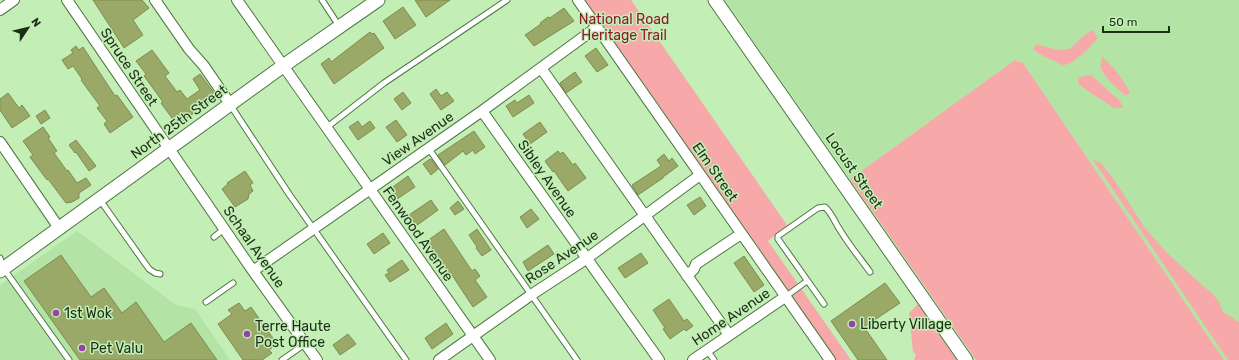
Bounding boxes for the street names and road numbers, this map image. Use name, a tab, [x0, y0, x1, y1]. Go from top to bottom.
street label: Spruce Street	[97, 25, 162, 110]
street label: North 25th Street	[127, 81, 231, 163]
street label: View Avenue	[379, 108, 457, 170]
street label: Locust Street	[822, 130, 887, 213]
street label: Sibley Avenue	[514, 137, 580, 221]
street label: Elm Street	[688, 139, 742, 205]
street label: Fenwood Avenue	[379, 183, 457, 285]
street label: Schaal Avenue	[220, 203, 289, 291]
street label: Rose Avenue	[522, 226, 602, 288]
street label: Home Avenue	[689, 285, 773, 349]

